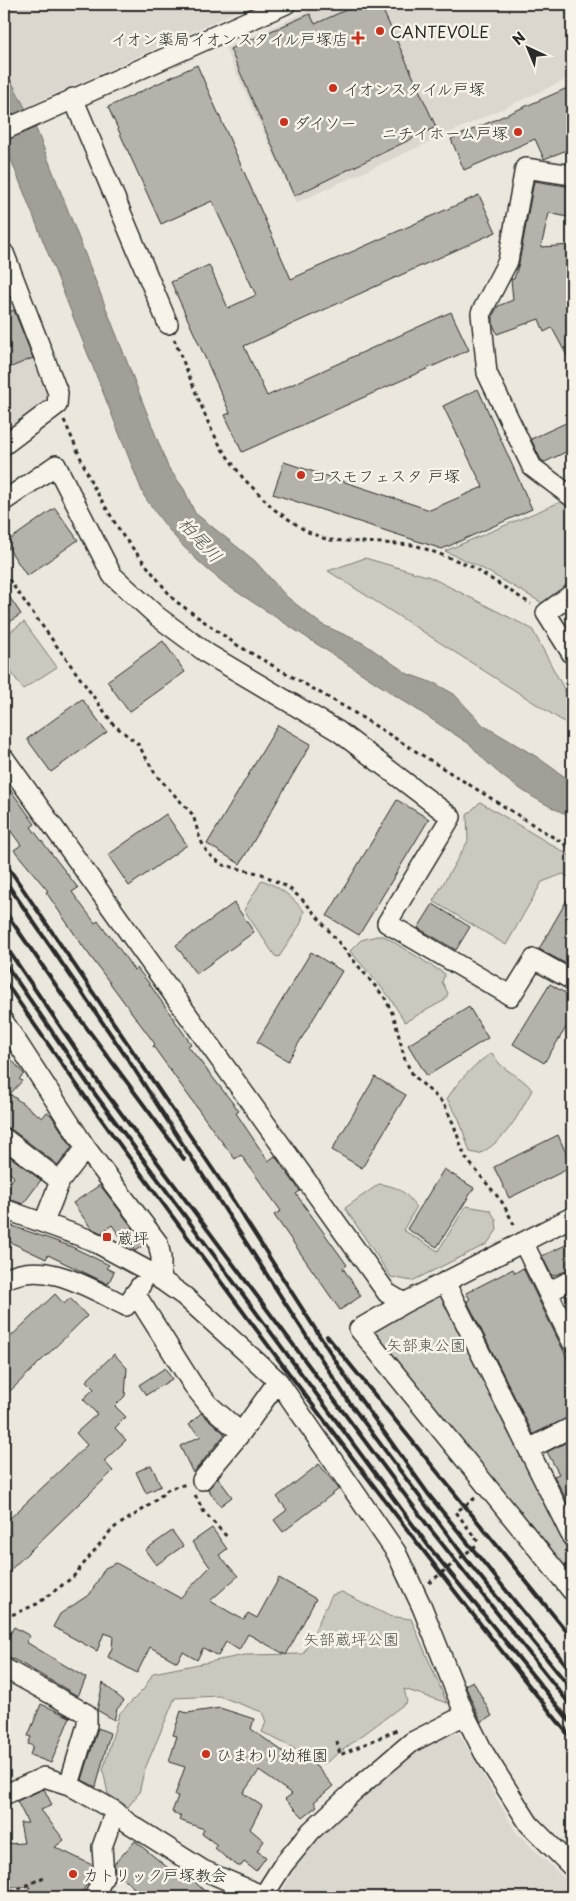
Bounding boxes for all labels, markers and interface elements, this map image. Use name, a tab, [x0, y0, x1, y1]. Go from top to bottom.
place label: CANTEVOLE	[390, 19, 489, 43]
north arrow	[504, 22, 554, 72]
marker: CANTEVOLE	[374, 25, 386, 37]
place label: イオン薬局イオンスタイル戸塚店	[111, 26, 348, 50]
text: N	[507, 27, 530, 50]
marker: イオン薬局イオンスタイル戸塚店	[352, 32, 364, 44]
place label: イオンスタイル戸塚	[343, 76, 485, 100]
marker: イオンスタイル戸塚	[327, 82, 339, 94]
place label: ダイソー	[294, 110, 356, 134]
marker: ダイソー	[278, 116, 290, 128]
place label: ニチイホーム戸塚	[382, 120, 508, 144]
marker: ニチイホーム戸塚	[512, 126, 524, 138]
place label: コスモフェスタ 戸塚	[311, 463, 460, 487]
marker: コスモフェスタ 戸塚	[295, 469, 307, 481]
water label: 柏尾川	[173, 510, 229, 568]
place label: 蔵坪	[117, 1225, 149, 1249]
marker: 蔵坪	[101, 1231, 113, 1243]
park label: 矢部東公園	[386, 1332, 466, 1356]
park label: 矢部蔵坪公園	[303, 1626, 399, 1650]
place label: ひまわり幼稚園	[216, 1742, 328, 1766]
marker: ひまわり幼稚園	[200, 1748, 212, 1760]
place label: カトリック戸塚教会	[83, 1862, 227, 1886]
marker: カトリック戸塚教会	[67, 1868, 79, 1880]

